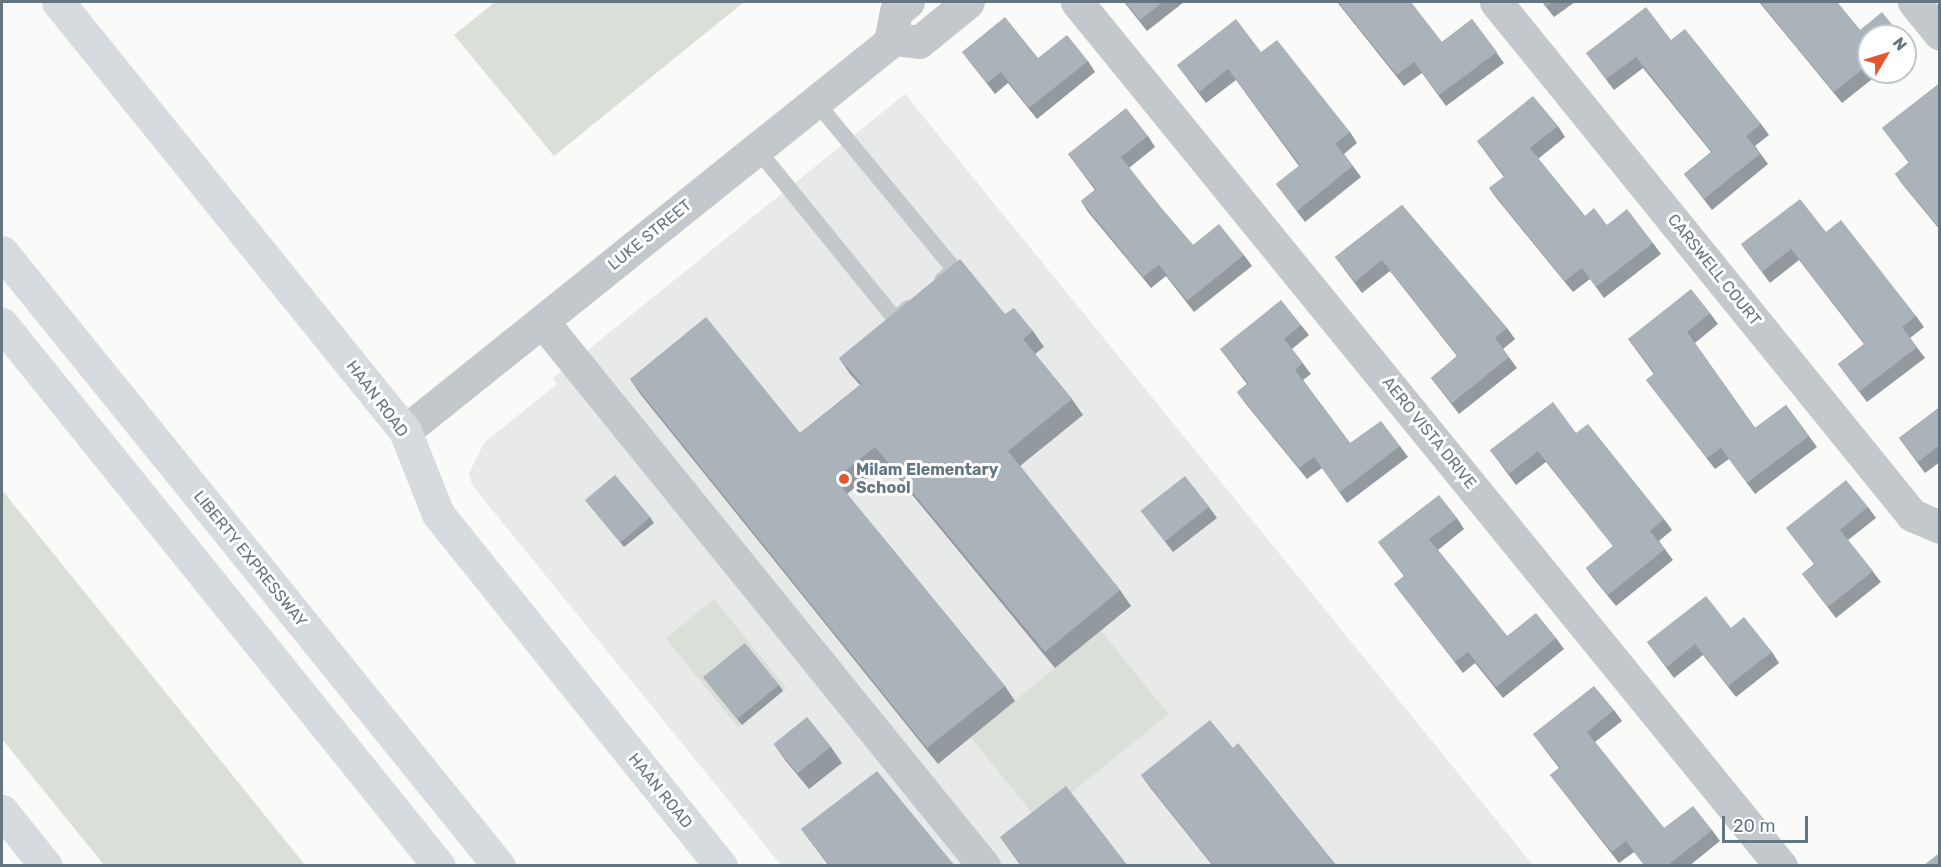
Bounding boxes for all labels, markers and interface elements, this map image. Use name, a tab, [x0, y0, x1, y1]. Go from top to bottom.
north arrow	[1857, 24, 1917, 84]
text: N	[1889, 33, 1911, 54]
street label: LUKE STREET	[605, 196, 695, 274]
street label: CARSWELL COURT	[1663, 210, 1765, 330]
street label: HAAN ROAD	[342, 357, 412, 441]
street label: AERO VISTA DRIVE	[1378, 373, 1480, 493]
place label: Milam Elementary School	[856, 460, 998, 498]
marker: Milam Elementary School	[837, 472, 851, 486]
street label: LIBERTY EXPRESSWAY	[189, 487, 311, 631]
street label: HAAN ROAD	[624, 750, 696, 832]
scale bar	[1725, 804, 1810, 842]
text: 20 m	[1733, 815, 1775, 837]

